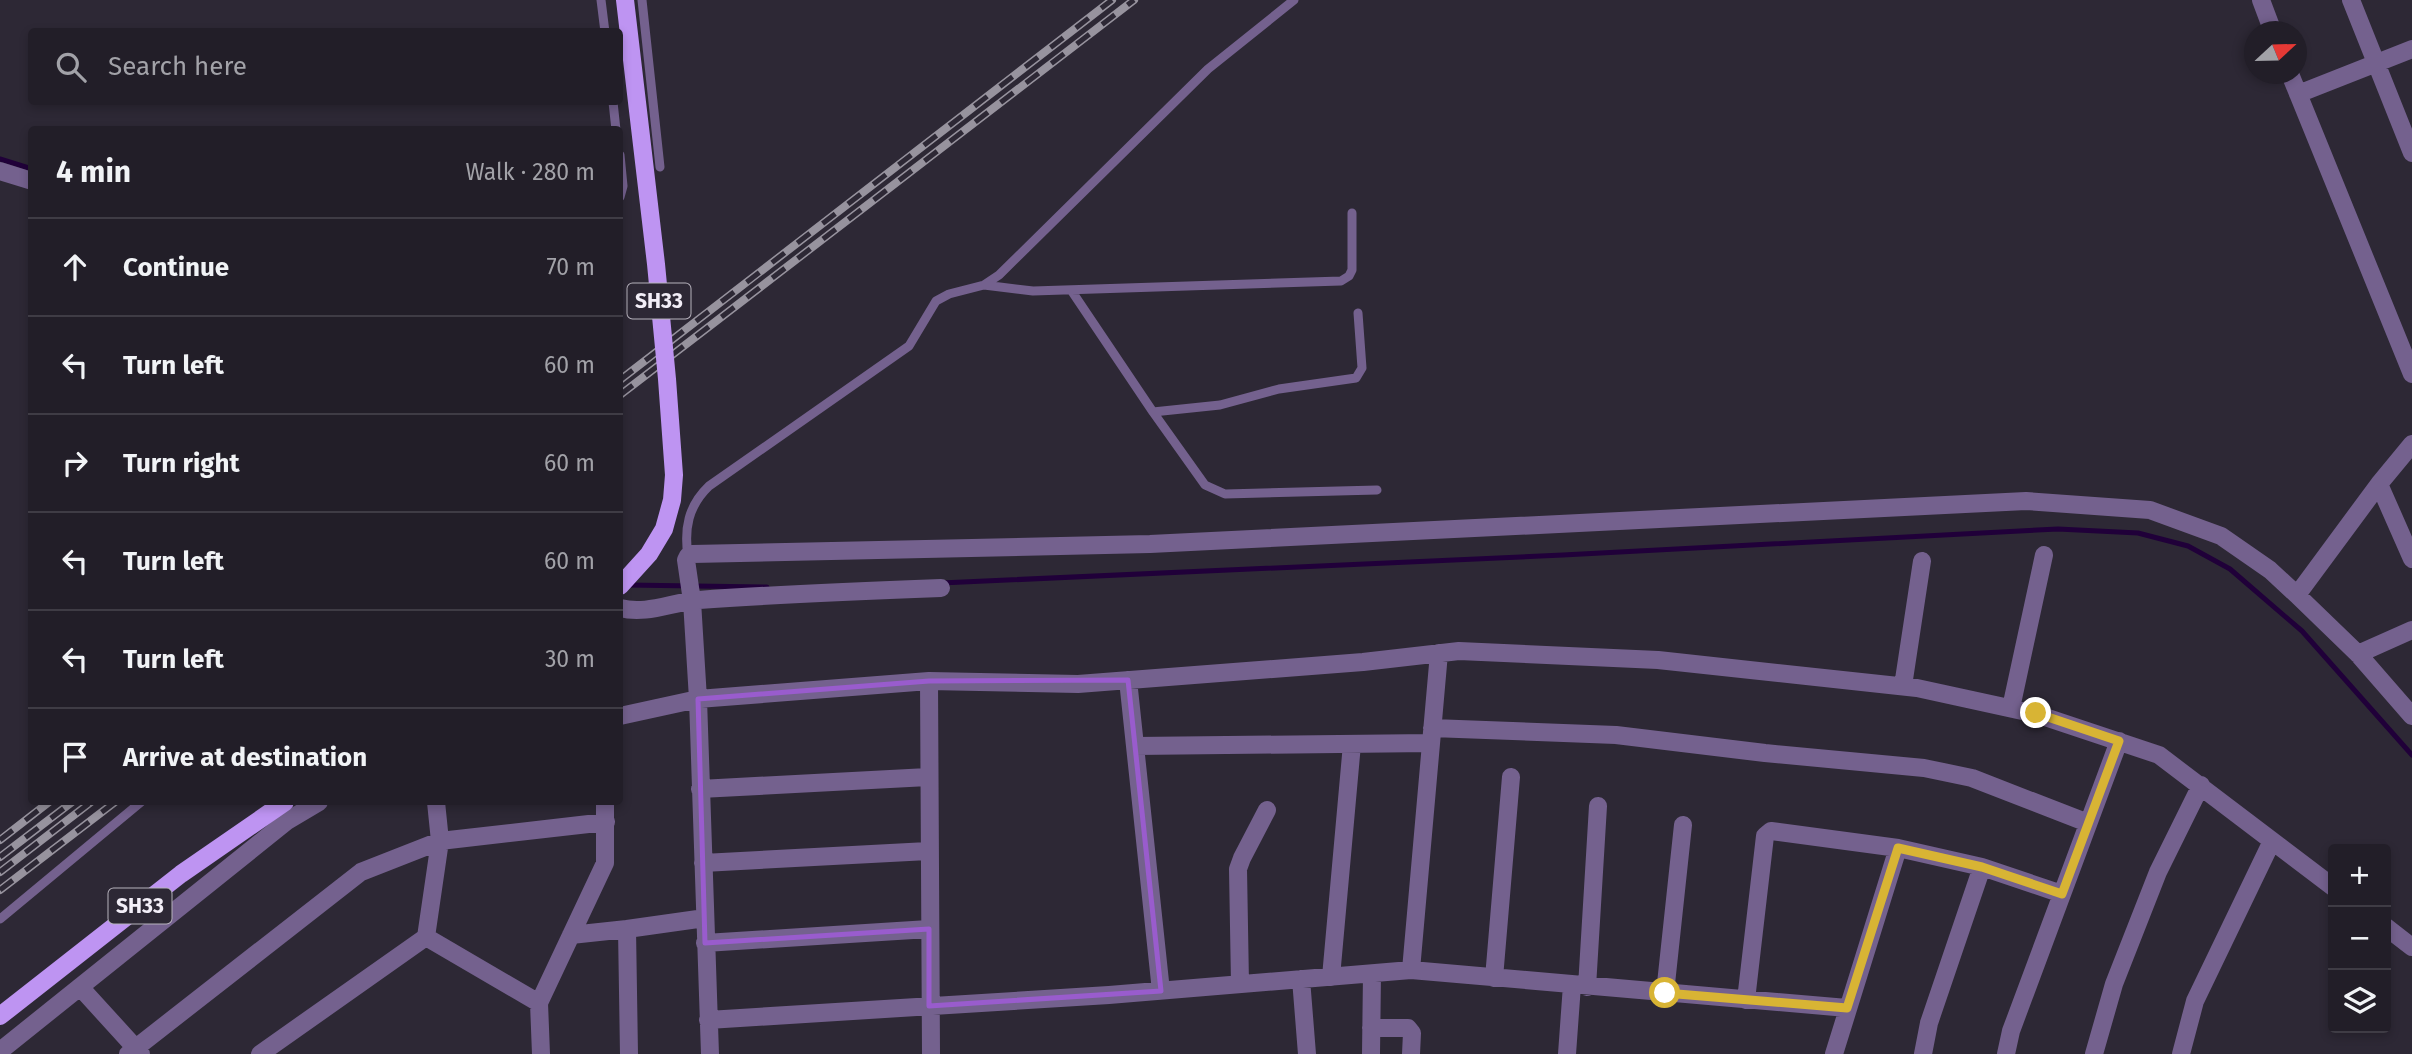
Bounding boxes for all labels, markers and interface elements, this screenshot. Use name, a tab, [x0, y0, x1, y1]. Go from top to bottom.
north arrow	[2244, 21, 2307, 84]
search box	[28, 28, 623, 105]
icon: search	[52, 48, 90, 86]
text: Search here	[108, 51, 247, 82]
text: 4 min	[56, 154, 131, 190]
text: Walk · 280 m	[465, 158, 595, 186]
icon: ahead	[56, 248, 94, 286]
text: Continue	[123, 252, 229, 283]
text: 70 m	[546, 253, 595, 281]
road number: SH33	[628, 284, 690, 318]
icon: left	[56, 346, 94, 384]
text: Turn left	[123, 350, 224, 381]
text: 60 m	[544, 351, 595, 379]
icon: right	[56, 444, 94, 482]
text: Turn right	[123, 448, 240, 479]
text: 60 m	[544, 449, 595, 477]
icon: left	[56, 542, 94, 580]
text: Turn left	[123, 546, 224, 577]
text: 60 m	[544, 547, 595, 575]
icon: left	[56, 640, 94, 678]
text: Turn left	[123, 644, 224, 675]
text: 30 m	[545, 645, 595, 673]
route end	[2020, 697, 2051, 728]
icon: arrive	[56, 738, 94, 776]
text: Arrive at destination	[123, 742, 367, 773]
map controls	[2328, 844, 2391, 1033]
button: +	[2328, 844, 2391, 907]
road number: SH33	[108, 888, 172, 923]
button: −	[2328, 907, 2391, 970]
button: layers	[2328, 970, 2391, 1033]
route start	[1649, 977, 1680, 1008]

